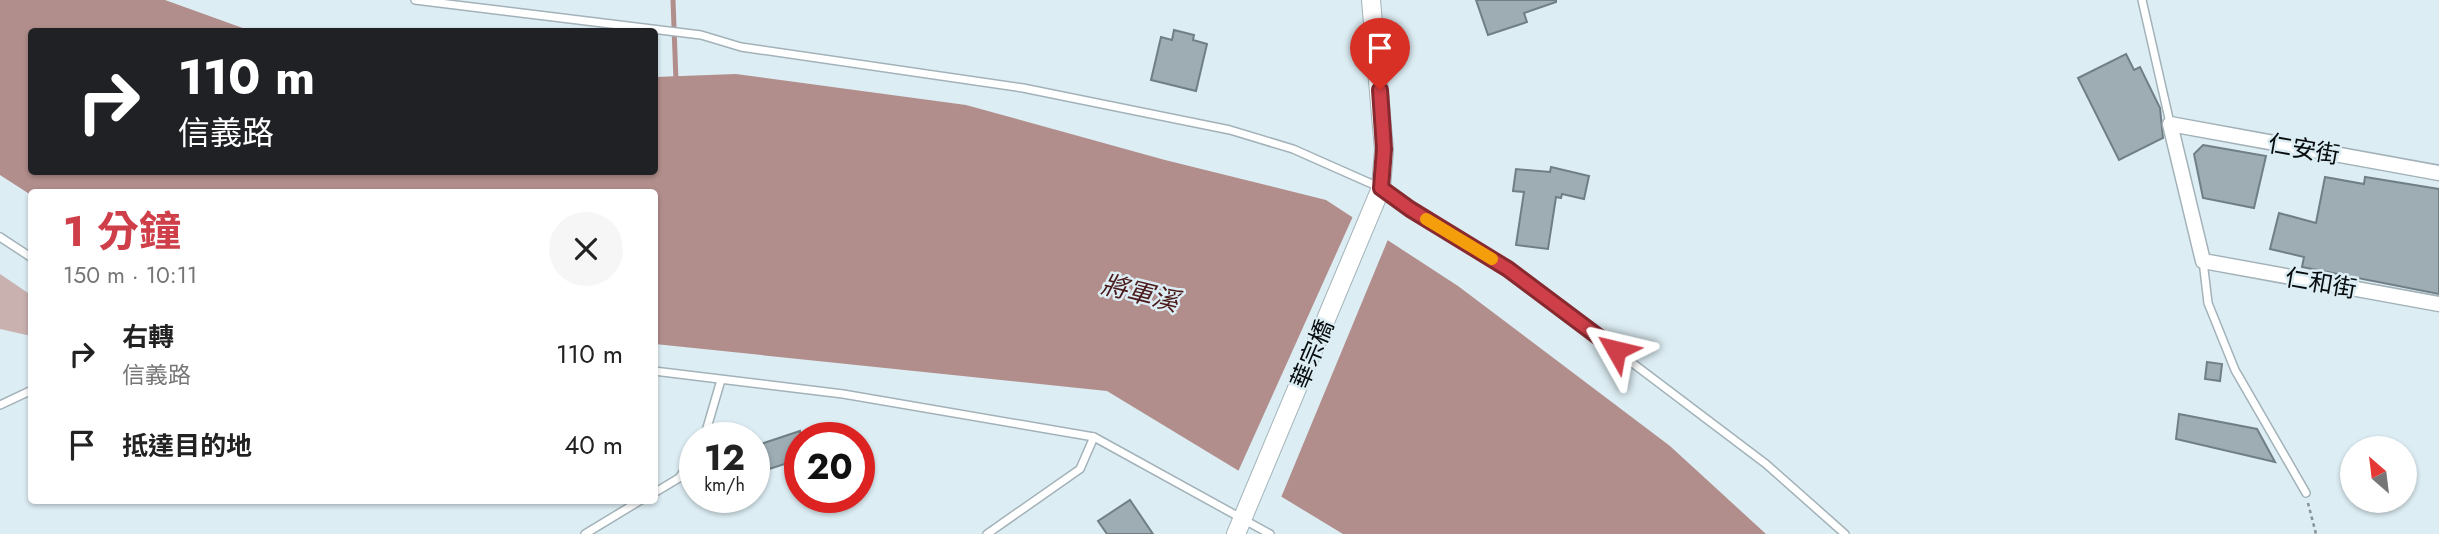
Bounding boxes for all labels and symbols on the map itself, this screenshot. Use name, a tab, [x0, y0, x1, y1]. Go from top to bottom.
pin	[1350, 18, 1410, 90]
street label: 仁安街	[2266, 126, 2342, 172]
street label: 仁和街	[2283, 260, 2359, 306]
water label: 將軍溪	[1098, 265, 1186, 322]
position arrow	[1579, 313, 1653, 387]
street label: 華宗橋	[1282, 314, 1342, 394]
speed limit sign: 20	[784, 422, 875, 513]
north arrow	[2340, 436, 2417, 513]

